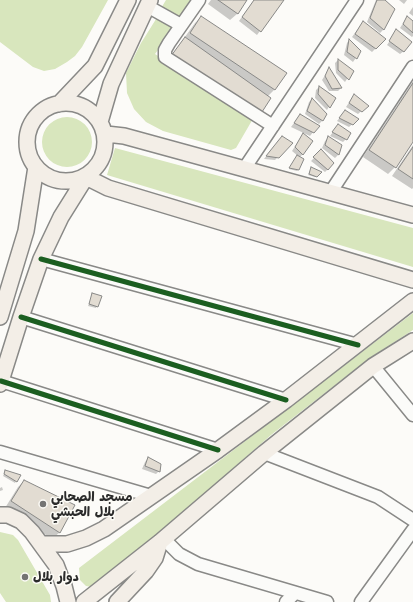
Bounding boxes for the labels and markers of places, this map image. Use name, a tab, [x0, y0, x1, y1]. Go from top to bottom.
place label: مسجد الصحابي بلال الحبشي	[51, 489, 132, 520]
marker: مسجد الصحابي بلال الحبشي	[38, 499, 48, 509]
place label: دوار بلال	[33, 569, 79, 585]
marker: دوار بلال	[20, 572, 30, 582]

